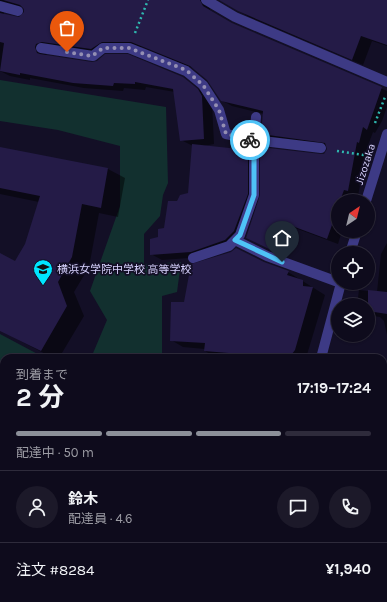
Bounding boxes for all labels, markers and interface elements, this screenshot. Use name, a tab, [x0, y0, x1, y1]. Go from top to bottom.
pin	[50, 11, 84, 52]
icon: bag	[56, 17, 78, 39]
courier	[230, 120, 270, 160]
icon: bike	[239, 129, 261, 151]
street label: Jizozaka	[353, 142, 378, 186]
north arrow	[331, 194, 375, 238]
map controls	[331, 194, 375, 342]
pin	[265, 221, 299, 262]
icon: home	[271, 227, 293, 249]
button: locate	[331, 246, 375, 290]
school or university icon: 横浜女学院中学校 高等学校	[32, 258, 54, 286]
place label: 横浜女学院中学校 高等学校	[57, 263, 192, 276]
button: layers	[331, 298, 375, 342]
text: 到着まで	[16, 367, 68, 382]
text: 17:19–17:24	[297, 379, 371, 397]
text: 2 分	[16, 382, 64, 413]
text: 配達中 · 50 m	[16, 445, 94, 460]
button: person	[16, 486, 58, 528]
button: chat	[277, 486, 319, 528]
button: phone	[329, 486, 371, 528]
text: 鈴木	[68, 490, 98, 508]
text: 配達員 · 4.6	[68, 511, 133, 526]
text: ¥1,940	[325, 560, 371, 578]
text: 注文 #8284	[16, 561, 94, 579]

